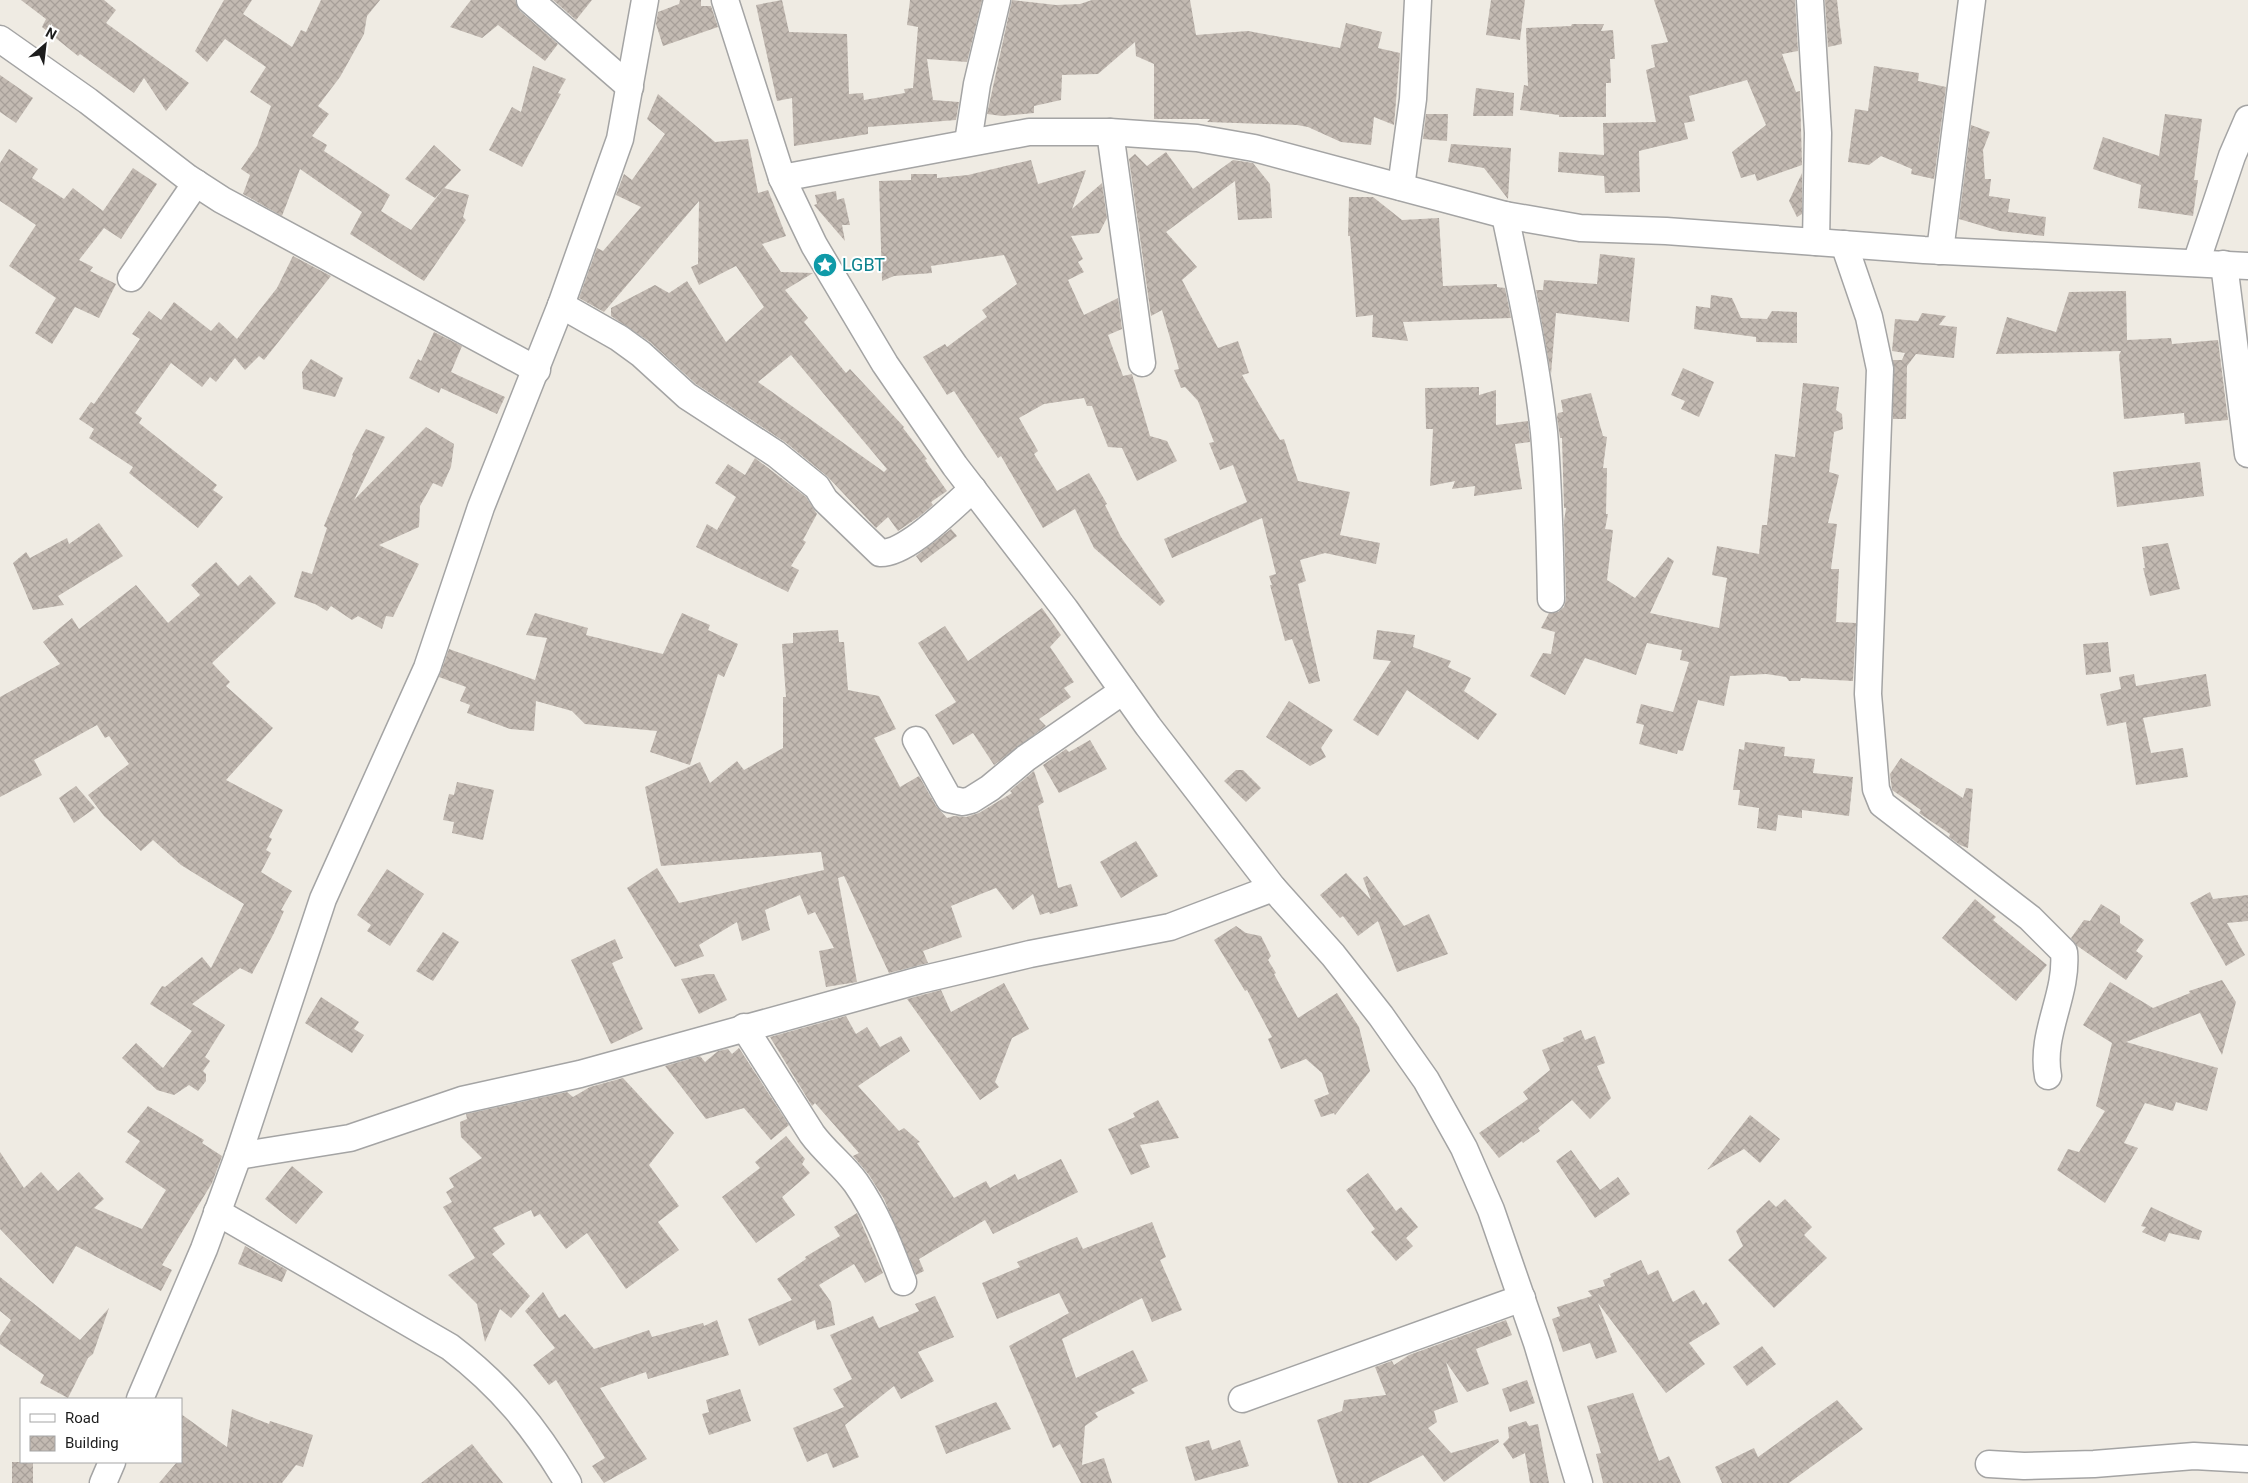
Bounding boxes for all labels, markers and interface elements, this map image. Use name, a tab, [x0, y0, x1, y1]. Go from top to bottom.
north arrow	[20, 20, 70, 70]
text: N	[43, 24, 59, 43]
place icon: LGBT	[812, 252, 838, 278]
place label: LGBT	[842, 254, 885, 275]
legend	[20, 1398, 182, 1463]
text: Road	[65, 1409, 99, 1427]
text: Building	[65, 1434, 119, 1452]

